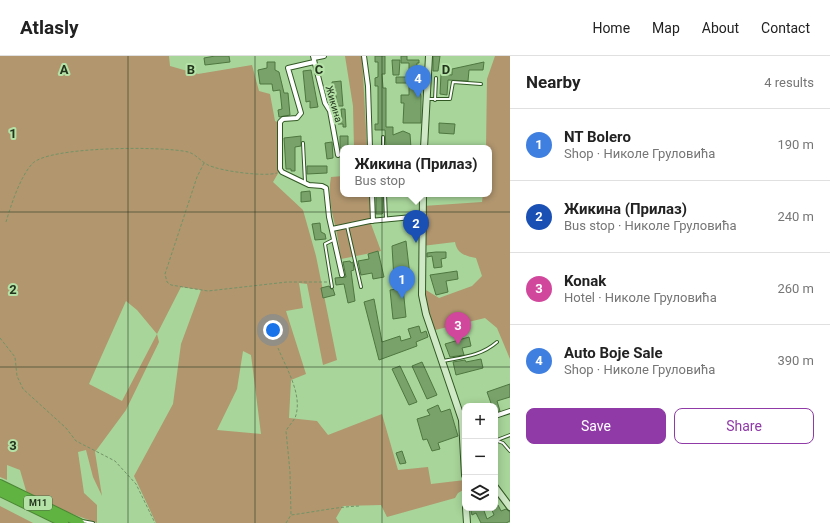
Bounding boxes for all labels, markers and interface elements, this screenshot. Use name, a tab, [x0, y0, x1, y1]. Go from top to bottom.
text: Atlasly	[20, 16, 79, 39]
text: Home	[592, 20, 630, 36]
text: Map	[652, 20, 680, 36]
text: About	[702, 20, 739, 36]
text: Contact	[761, 20, 810, 36]
text: A	[60, 62, 69, 77]
text: B	[187, 62, 195, 77]
text: C	[315, 62, 324, 77]
text: D	[442, 62, 450, 77]
pin: 4	[405, 65, 431, 98]
text: Nearby	[526, 72, 581, 92]
text: 4 results	[764, 75, 814, 90]
street label: Жикина	[324, 85, 344, 123]
text: 1	[9, 126, 17, 141]
text: NT Bolero	[564, 128, 631, 146]
text: 1	[535, 137, 543, 152]
text: 190 m	[777, 137, 814, 152]
popup	[340, 145, 492, 197]
text: Shop · Николе Груловића	[564, 146, 715, 161]
text: Жикина (Прилаз)	[355, 155, 477, 173]
text: Bus stop	[355, 173, 405, 188]
text: Жикина (Прилаз)	[564, 200, 687, 218]
text: 2	[535, 209, 543, 224]
text: 240 m	[777, 209, 814, 224]
pin: 2	[403, 210, 429, 243]
text: Bus stop · Николе Груловића	[564, 218, 737, 233]
pin: 1	[389, 266, 415, 299]
text: Konak	[564, 272, 606, 290]
text: 3	[535, 281, 543, 296]
text: 260 m	[777, 281, 814, 296]
text: 2	[9, 282, 17, 297]
text: Hotel · Николе Груловића	[564, 290, 717, 305]
pin: 3	[445, 312, 471, 345]
your location	[263, 320, 283, 340]
text: Auto Boje Sale	[564, 344, 663, 362]
text: 4	[535, 353, 543, 368]
text: 390 m	[777, 353, 814, 368]
text: Shop · Николе Груловића	[564, 362, 715, 377]
map controls	[462, 403, 498, 511]
button: +	[462, 403, 498, 439]
button: Save	[526, 408, 666, 444]
button: Share	[674, 408, 814, 444]
text: 3	[9, 438, 17, 453]
button: −	[462, 439, 498, 475]
button: layers	[462, 475, 498, 511]
road number: M11	[24, 496, 52, 510]

